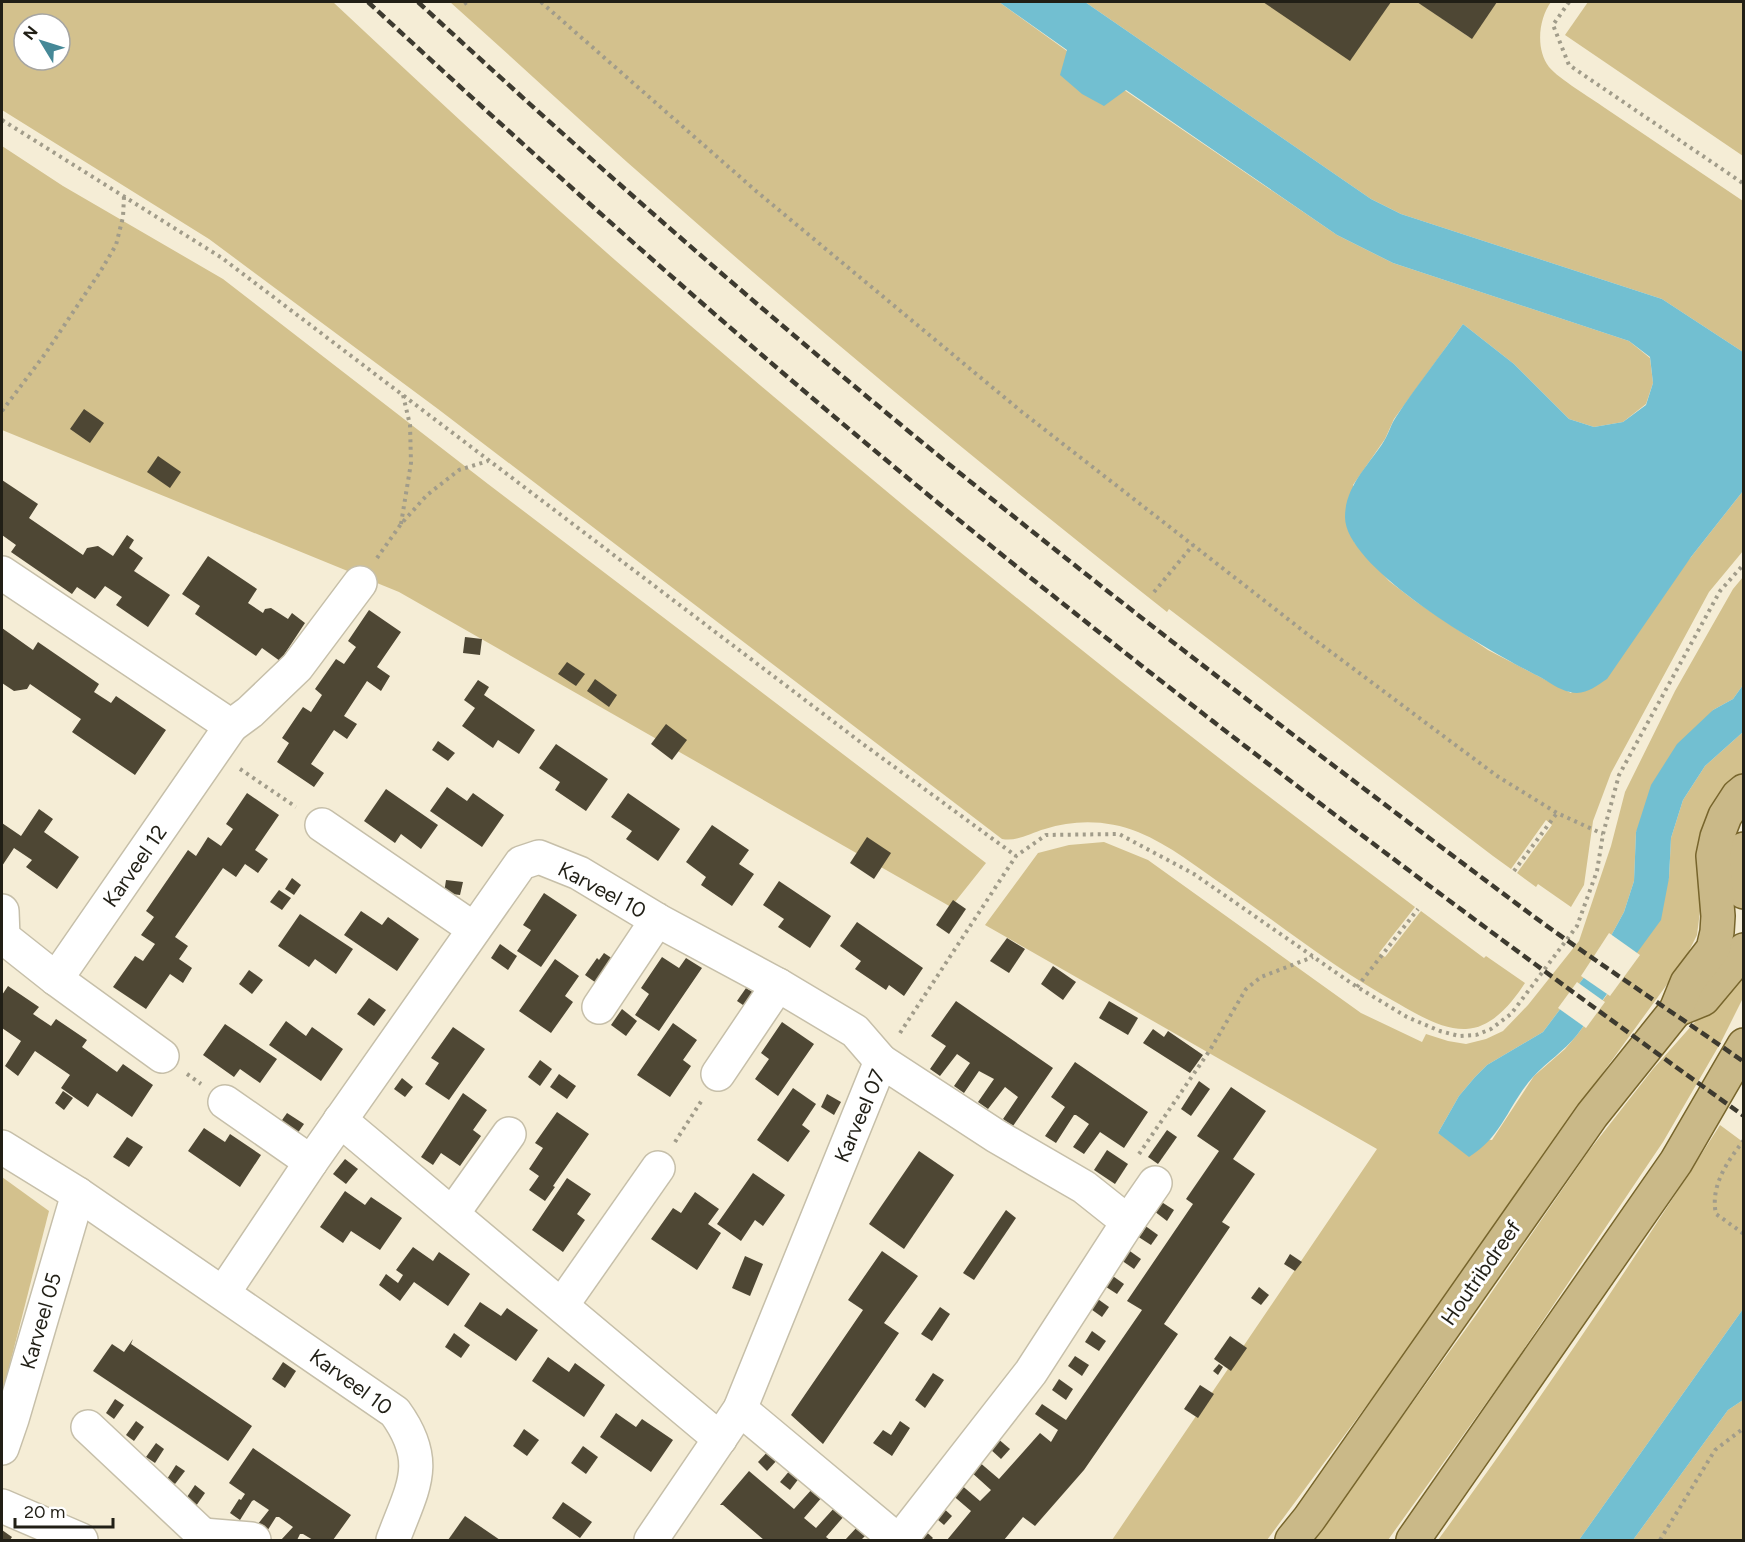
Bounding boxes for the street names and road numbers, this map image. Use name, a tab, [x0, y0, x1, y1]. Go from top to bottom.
street label: Karveel 12	[97, 820, 172, 911]
street label: Karveel 10	[554, 856, 650, 923]
street label: Karveel 07	[829, 1066, 890, 1166]
street label: Houtribdreef	[1435, 1215, 1526, 1330]
street label: Karveel 05	[15, 1270, 66, 1372]
street label: Karveel 10	[305, 1343, 397, 1420]

